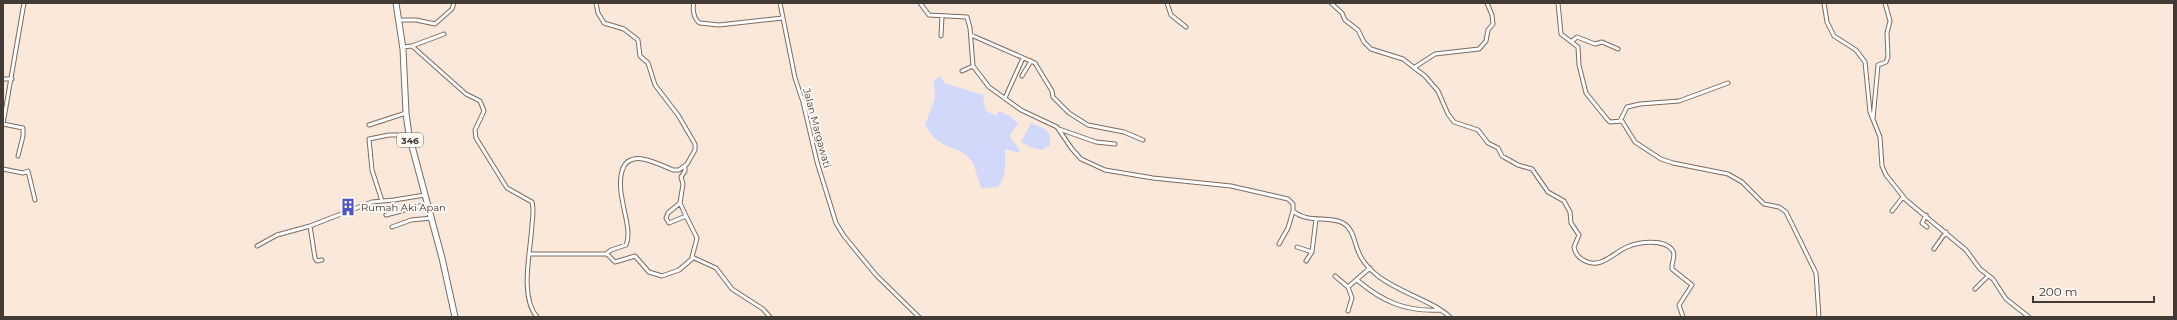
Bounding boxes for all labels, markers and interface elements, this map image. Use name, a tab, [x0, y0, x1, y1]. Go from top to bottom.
street label: Jalan Margawati	[800, 86, 834, 169]
road number: 346	[397, 133, 423, 147]
building icon: Rumah Aki Apan	[338, 197, 358, 217]
place label: Rumah Aki Apan	[361, 201, 446, 214]
scale bar	[2033, 278, 2154, 304]
text: 200 m	[2039, 284, 2078, 299]

